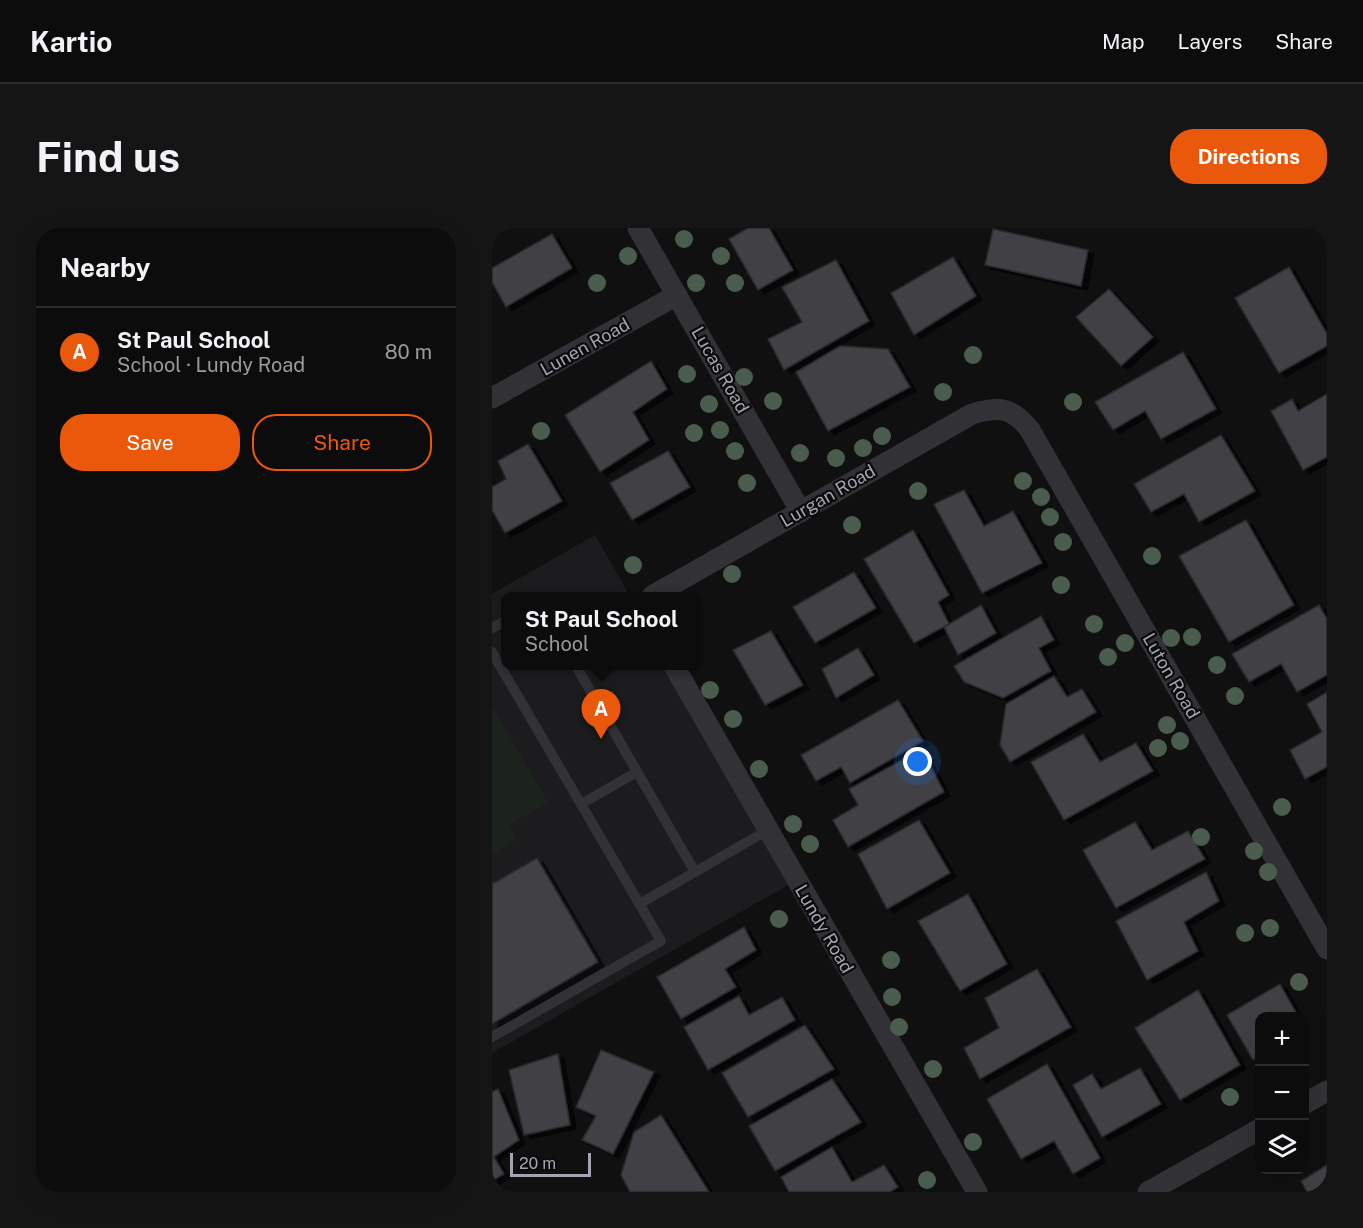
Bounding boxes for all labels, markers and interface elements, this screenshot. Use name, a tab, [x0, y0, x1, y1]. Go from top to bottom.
text: Kartio	[30, 25, 112, 58]
text: Map	[1102, 29, 1145, 54]
text: Layers	[1178, 29, 1242, 54]
text: Share	[1275, 29, 1333, 54]
button: Directions	[1170, 129, 1327, 184]
text: Find us	[36, 132, 180, 181]
text: Nearby	[60, 252, 150, 283]
street label: Lunen Road	[536, 313, 633, 380]
street label: Lucas Road	[687, 323, 754, 417]
text: St Paul School	[117, 327, 271, 353]
text: A	[72, 340, 87, 364]
text: 80 m	[385, 340, 432, 364]
text: School · Lundy Road	[117, 353, 305, 377]
button: Save	[60, 414, 240, 471]
button: Share	[252, 414, 432, 471]
street label: Lurgan Road	[777, 460, 879, 531]
popup	[501, 592, 702, 670]
text: St Paul School	[525, 606, 678, 632]
street label: Luton Road	[1139, 629, 1204, 722]
text: School	[525, 632, 589, 656]
pin: A	[582, 690, 620, 739]
your location	[903, 747, 932, 776]
street label: Lundy Road	[791, 881, 858, 977]
map controls	[1255, 1012, 1309, 1174]
button: +	[1255, 1012, 1309, 1066]
button: −	[1255, 1066, 1309, 1120]
button: layers	[1255, 1120, 1309, 1174]
scale bar	[510, 1150, 591, 1178]
text: 20 m	[519, 1154, 556, 1173]

